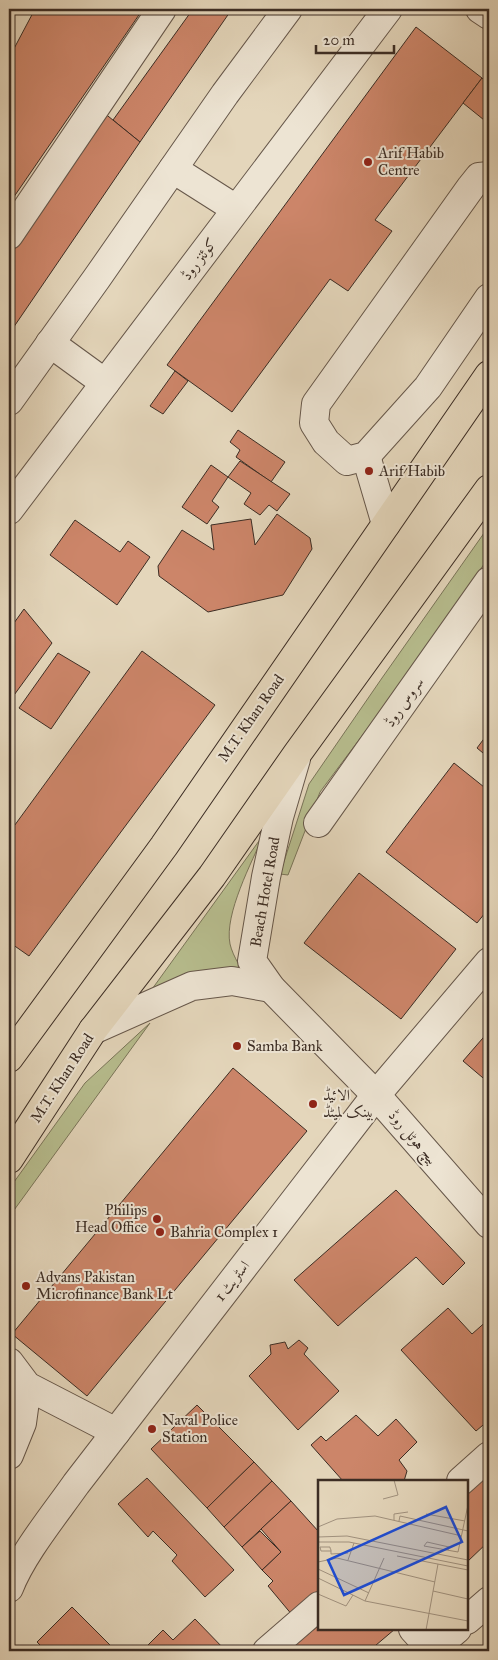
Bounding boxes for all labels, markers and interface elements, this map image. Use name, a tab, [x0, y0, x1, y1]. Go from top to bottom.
scale bar	[316, 22, 393, 54]
text: 20 m	[323, 31, 355, 49]
place label: Arif Habib Centre	[377, 144, 444, 179]
marker: Arif Habib Centre	[362, 156, 374, 168]
street label: کوئنز روڈ	[177, 234, 221, 284]
place label: Arif Habib	[378, 462, 445, 480]
marker: Arif Habib	[363, 465, 375, 477]
street label: M.T. Khan Road	[214, 670, 288, 765]
street label: سروس روڈ	[380, 674, 428, 731]
street label: Beach Hotel Road	[246, 835, 284, 949]
street label: M.T. Khan Road	[26, 1030, 98, 1126]
place label: Samba Bank	[247, 1037, 323, 1055]
marker: Samba Bank	[231, 1040, 243, 1052]
place label: الائیڈ بینک لمیٹڈ	[323, 1086, 374, 1121]
marker: الائیڈ بینک لمیٹڈ	[307, 1098, 319, 1110]
street label: بیچ ہوٹل روڈ	[381, 1106, 441, 1171]
place label: Philips Head Office	[75, 1201, 147, 1236]
marker: Philips Head Office	[151, 1213, 163, 1225]
place label: Bahria Complex 1	[170, 1223, 278, 1241]
marker: Bahria Complex 1	[154, 1226, 166, 1238]
street label: اسٹریٹ 1	[211, 1257, 254, 1305]
place label: Advans Pakistan Microfinance Bank Lt	[35, 1268, 174, 1303]
marker: Advans Pakistan Microfinance Bank Lt	[20, 1280, 32, 1292]
place label: Naval Police Station	[162, 1411, 238, 1446]
marker: Naval Police Station	[146, 1423, 158, 1435]
inset map	[318, 1480, 468, 1630]

